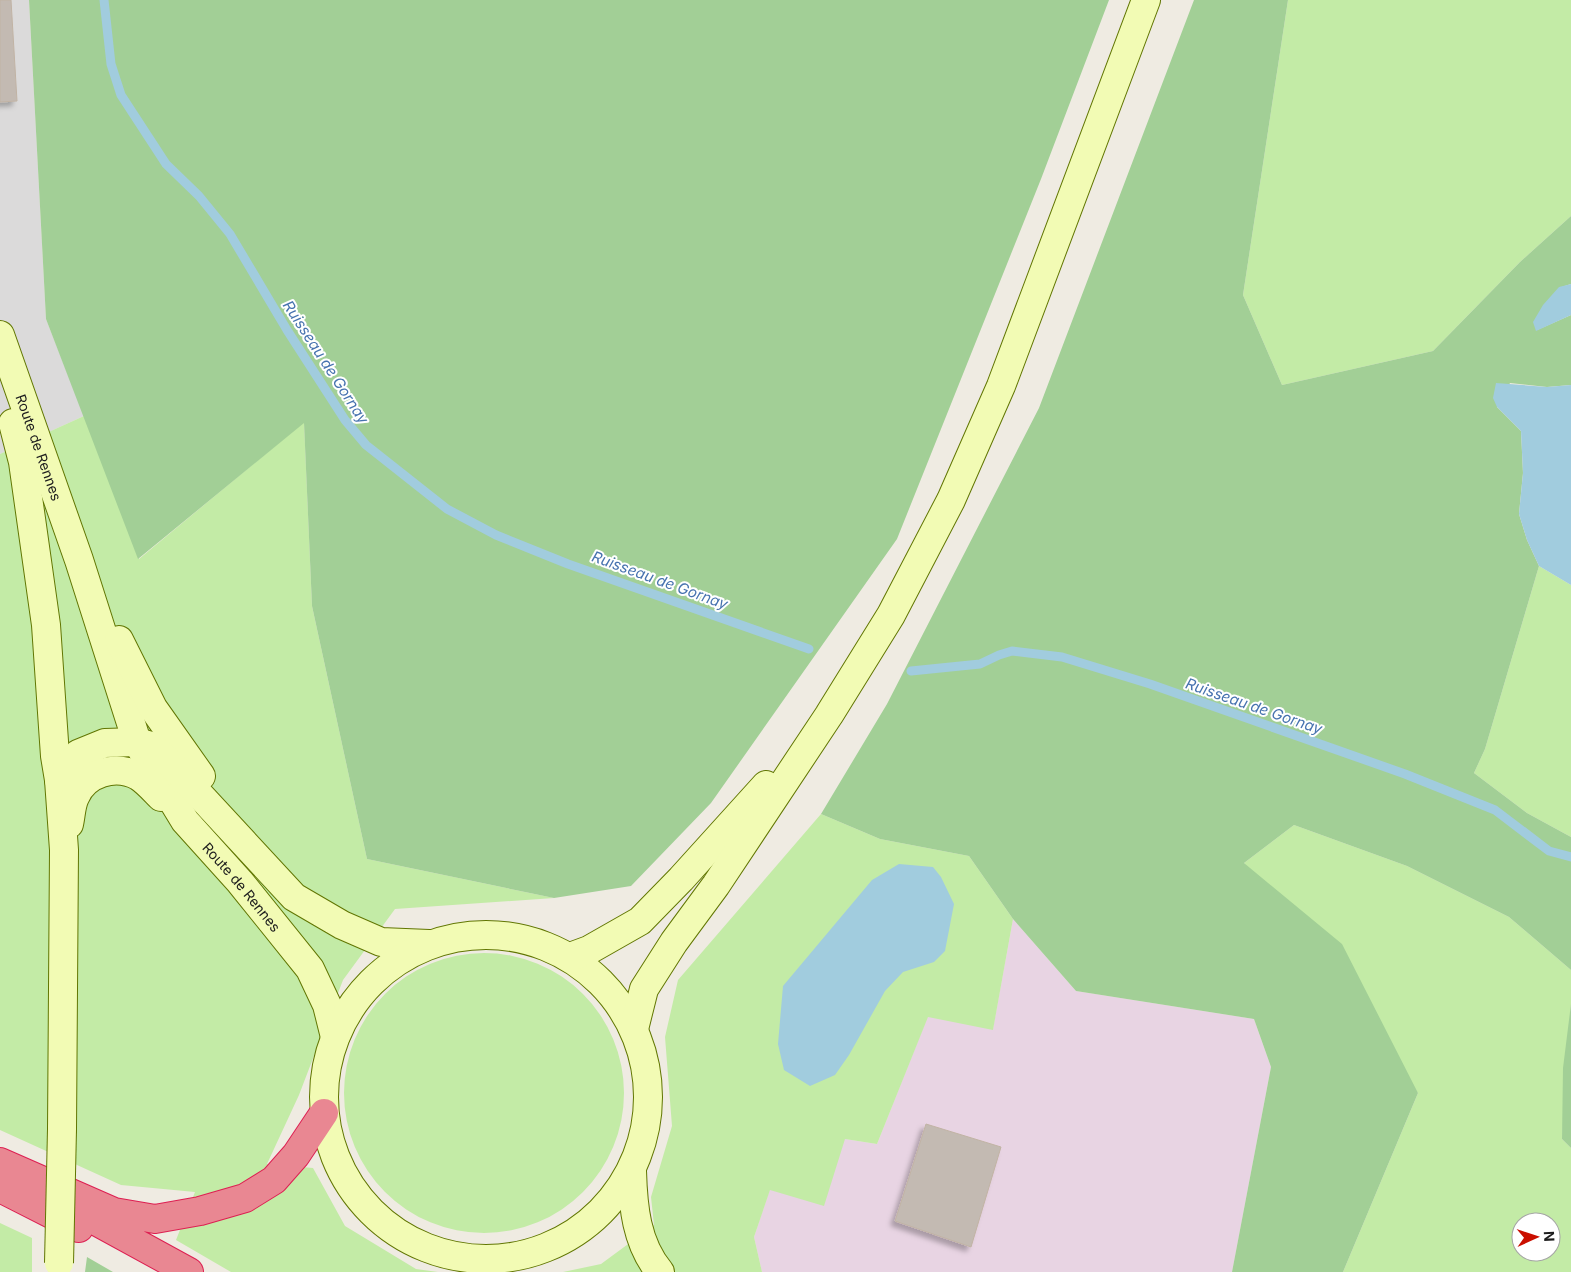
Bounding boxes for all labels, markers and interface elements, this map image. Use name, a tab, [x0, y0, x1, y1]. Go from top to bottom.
water label: Ruisseau de Gornay	[279, 297, 373, 428]
street label: Route de Rennes	[13, 392, 66, 503]
water label: Ruisseau de Gornay	[589, 547, 731, 614]
water label: Ruisseau de Gornay	[1183, 674, 1325, 738]
street label: Route de Rennes	[200, 838, 285, 935]
north arrow	[1511, 1212, 1561, 1262]
text: N	[1541, 1231, 1558, 1242]

